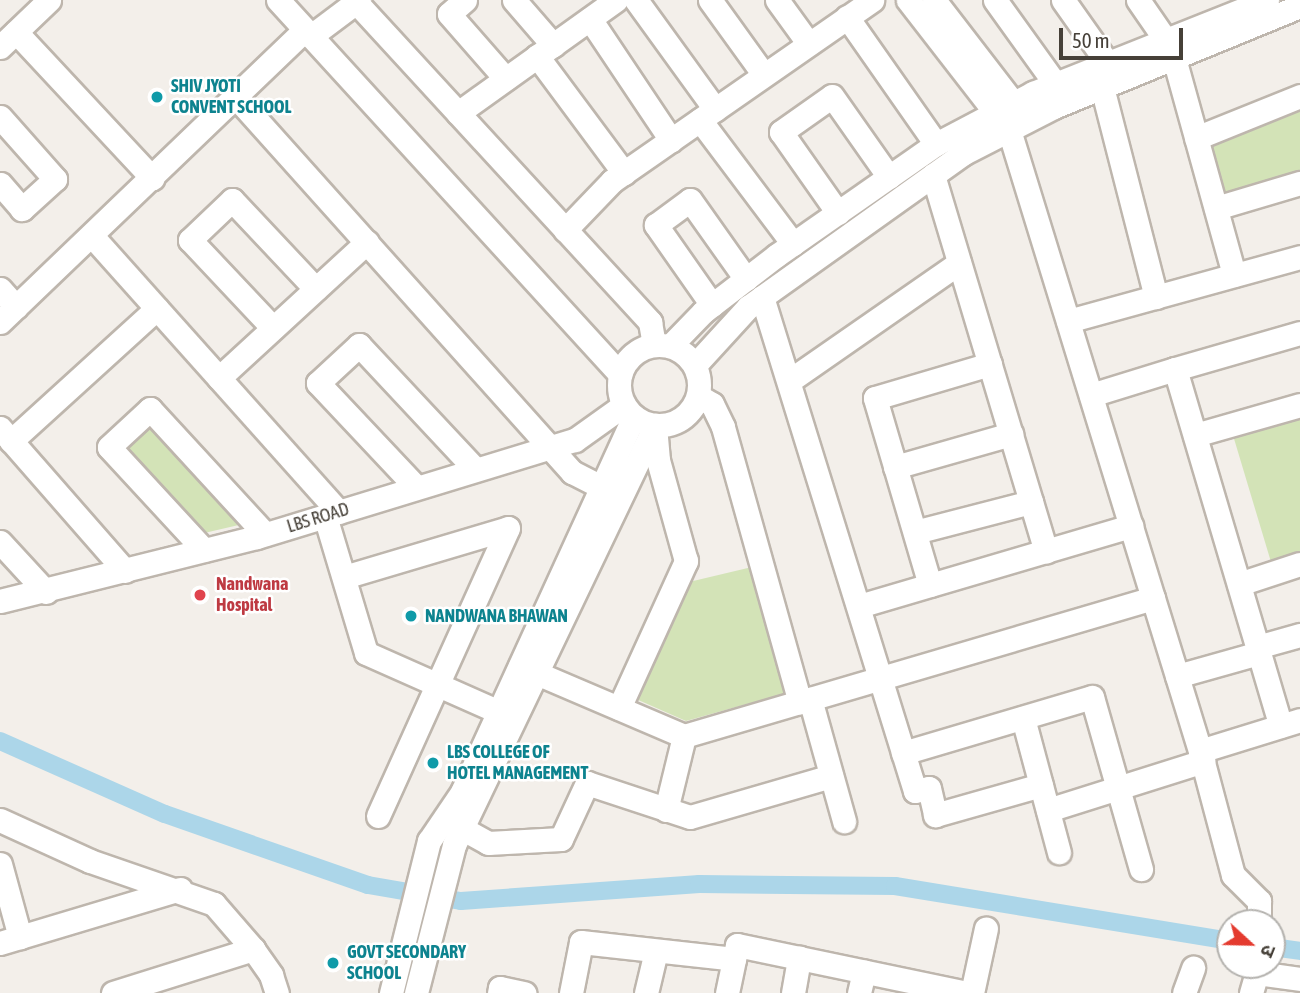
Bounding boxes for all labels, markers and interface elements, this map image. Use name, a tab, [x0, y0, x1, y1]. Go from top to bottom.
scale bar	[1062, 14, 1186, 58]
text: 50 m	[1072, 28, 1110, 52]
place label: SHIV JYOTI CONVENT SCHOOL	[171, 76, 291, 119]
marker: SHIV JYOTI CONVENT SCHOOL	[149, 89, 165, 105]
street label: LBS ROAD	[284, 498, 352, 538]
place label: Nandwana Hospital	[216, 574, 288, 616]
marker: Nandwana Hospital	[190, 585, 210, 605]
place label: NANDWANA BHAWAN	[425, 605, 568, 627]
marker: NANDWANA BHAWAN	[403, 608, 419, 624]
place label: LBS COLLEGE OF HOTEL MANAGEMENT	[447, 742, 588, 784]
marker: LBS COLLEGE OF HOTEL MANAGEMENT	[425, 755, 441, 771]
north arrow	[1216, 909, 1286, 979]
place label: GOVT SECONDARY SCHOOL	[347, 942, 466, 984]
text: उ	[1256, 942, 1281, 960]
marker: GOVT SECONDARY SCHOOL	[325, 955, 341, 971]

